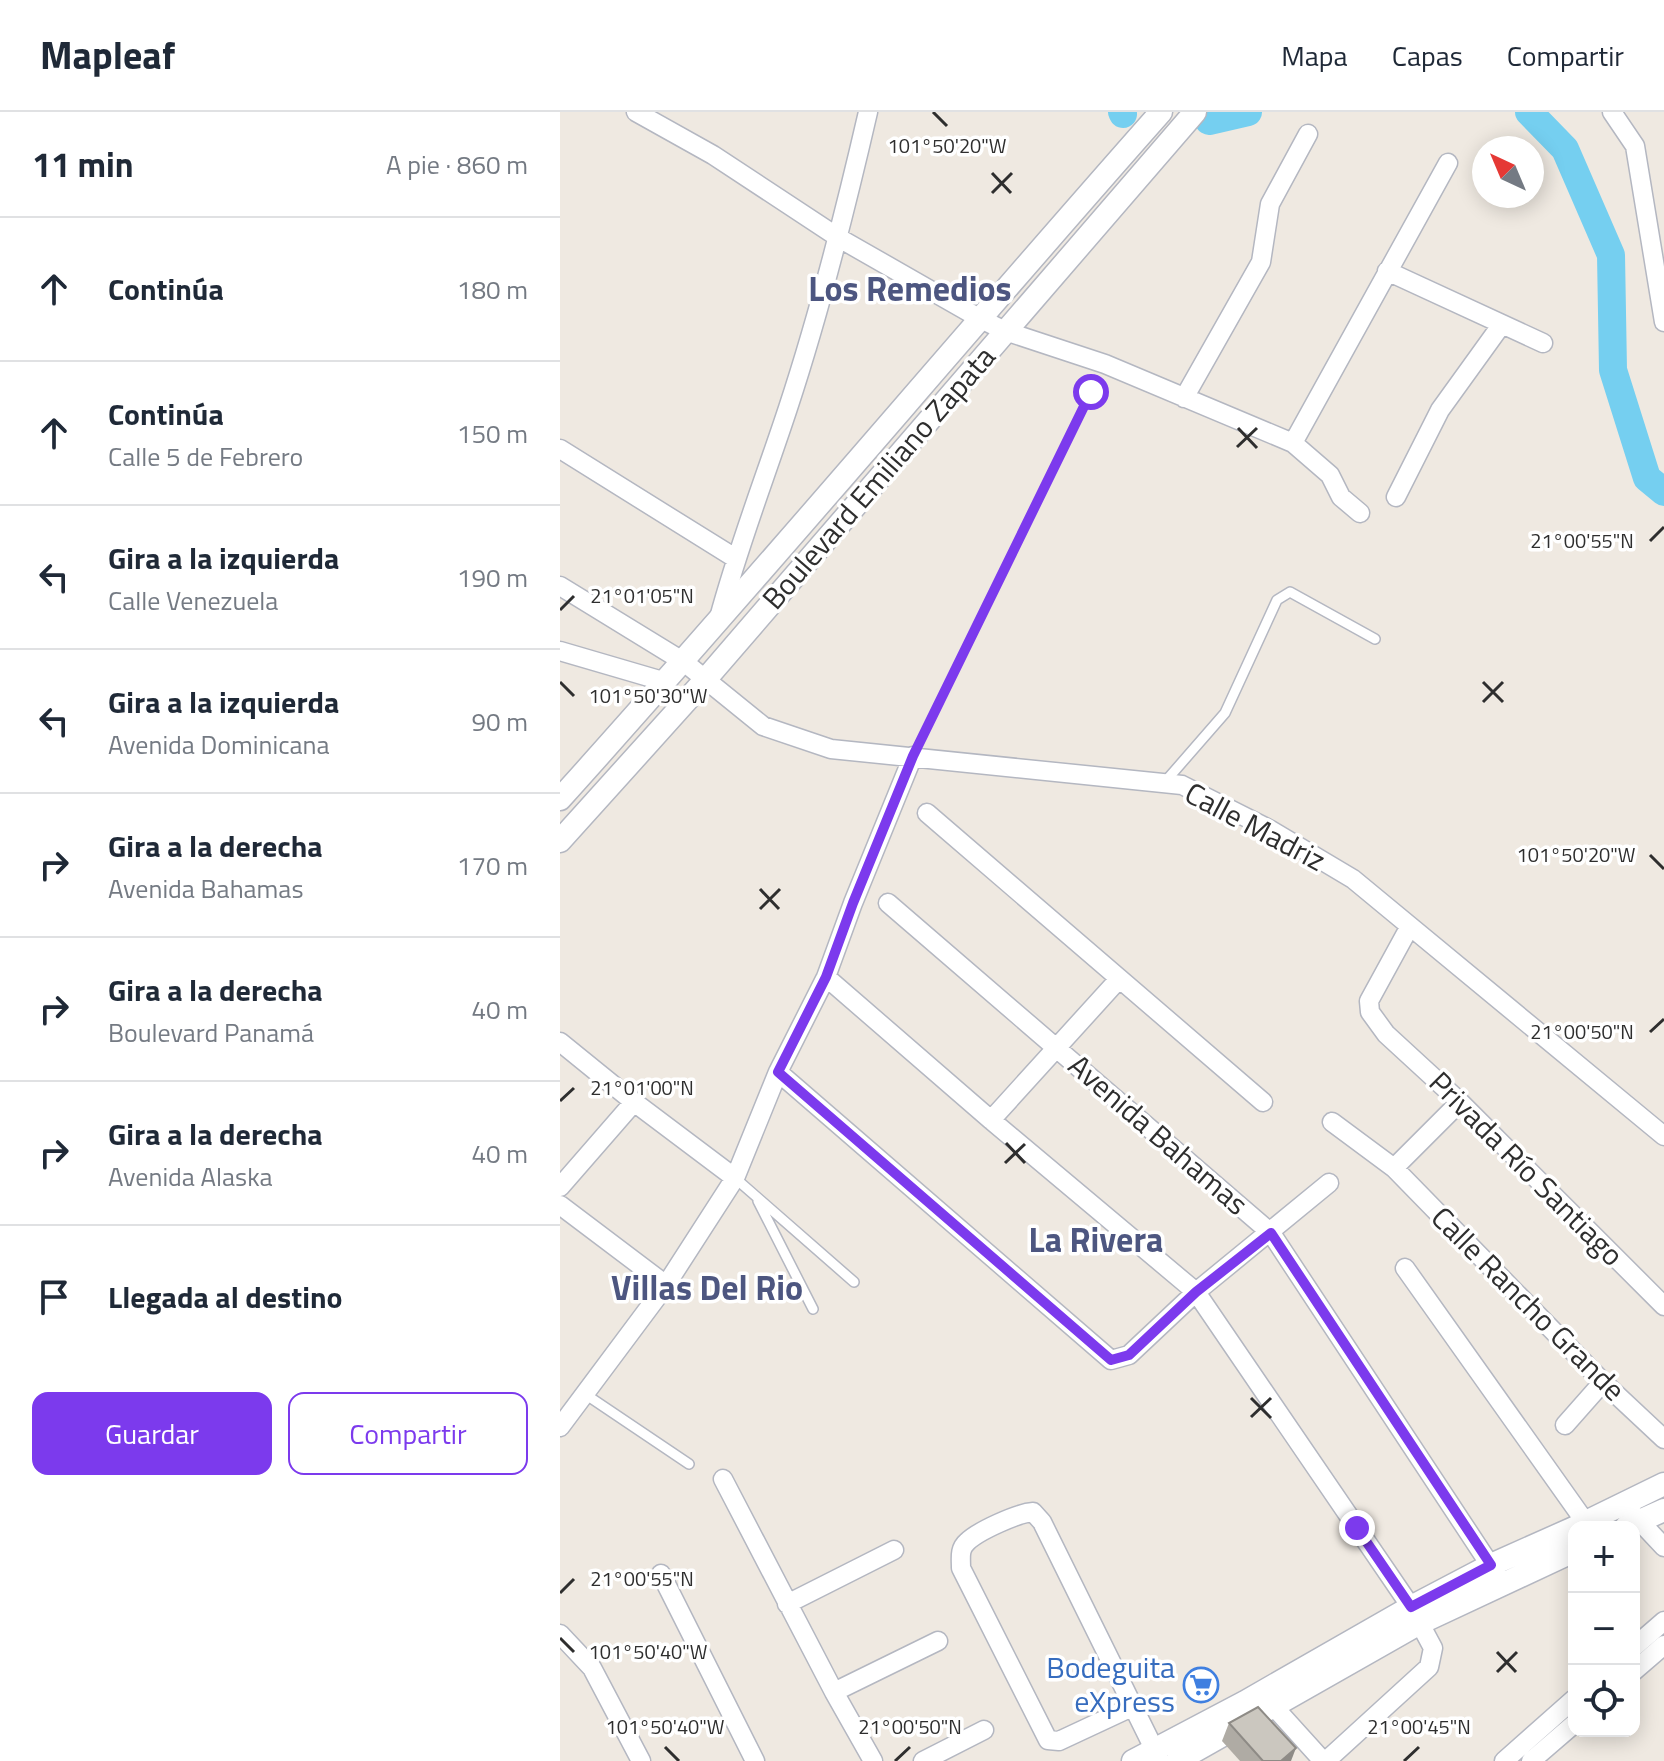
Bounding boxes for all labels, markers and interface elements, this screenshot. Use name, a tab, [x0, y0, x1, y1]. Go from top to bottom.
text: Mapleaf	[40, 26, 175, 84]
text: Mapa	[1281, 34, 1348, 77]
text: Capas	[1392, 34, 1463, 77]
text: Compartir	[1507, 34, 1624, 77]
text: 101°50'20"W	[888, 130, 1007, 161]
north arrow	[1472, 136, 1544, 208]
text: 11 min	[32, 138, 134, 190]
text: A pie · 860 m	[386, 145, 528, 184]
district label: Los Remedios	[808, 262, 1012, 314]
text: Continúa	[108, 266, 224, 312]
icon: ahead	[32, 267, 76, 311]
text: 180 m	[457, 270, 528, 309]
street label: Boulevard Emiliano Zapata	[750, 335, 1006, 619]
route start	[1073, 374, 1109, 410]
text: Continúa	[108, 391, 224, 437]
icon: ahead	[32, 411, 76, 455]
text: 150 m	[457, 414, 528, 453]
text: Calle 5 de Febrero	[108, 437, 303, 476]
text: 21°00'55"N	[1530, 525, 1634, 556]
text: Gira a la izquierda	[108, 535, 339, 581]
icon: left	[32, 555, 76, 599]
text: 190 m	[457, 558, 528, 597]
text: 21°01'05"N	[590, 580, 694, 611]
text: Calle Venezuela	[108, 581, 278, 620]
text: Gira a la izquierda	[108, 679, 339, 725]
text: 101°50'30"W	[589, 680, 708, 711]
icon: left	[32, 699, 76, 743]
text: 90 m	[471, 702, 528, 741]
text: Avenida Dominicana	[108, 725, 330, 764]
street label: Calle Madriz	[1177, 770, 1334, 882]
text: Gira a la derecha	[108, 823, 323, 869]
text: 101°50'20"W	[1517, 839, 1636, 870]
icon: right	[32, 843, 76, 887]
text: 170 m	[457, 846, 528, 885]
text: Avenida Bahamas	[108, 869, 303, 908]
text: Gira a la derecha	[108, 967, 323, 1013]
icon: right	[32, 987, 76, 1031]
text: 40 m	[471, 990, 528, 1029]
text: Boulevard Panamá	[108, 1013, 314, 1052]
text: 21°00'50"N	[1530, 1016, 1634, 1047]
street label: Avenida Bahamas	[1058, 1043, 1259, 1226]
street label: Privada Río Santiago	[1419, 1060, 1635, 1276]
text: 21°01'00"N	[590, 1072, 694, 1103]
text: Gira a la derecha	[108, 1111, 323, 1157]
icon: right	[32, 1131, 76, 1175]
text: 40 m	[471, 1134, 528, 1173]
text: Avenida Alaska	[108, 1157, 273, 1196]
street label: Calle Rancho Grande	[1421, 1195, 1637, 1411]
district label: La Rivera	[1029, 1213, 1163, 1265]
district label: Villas Del Rio	[611, 1261, 803, 1313]
text: Llegada al destino	[108, 1274, 342, 1320]
icon: arrive	[32, 1275, 76, 1319]
button: Guardar	[32, 1392, 272, 1475]
button: Compartir	[288, 1392, 528, 1475]
route end	[1339, 1510, 1375, 1546]
map controls	[1568, 1521, 1640, 1737]
button: +	[1568, 1521, 1640, 1593]
text: 21°00'55"N	[590, 1563, 694, 1594]
button: −	[1568, 1593, 1640, 1665]
text: 101°50'40"W	[589, 1636, 708, 1667]
place label: Bodeguita eXpress	[1046, 1644, 1175, 1724]
button: locate	[1568, 1665, 1640, 1737]
supermarket icon: Bodeguita eXpress	[1182, 1666, 1220, 1704]
text: 101°50'40"W	[606, 1711, 725, 1742]
text: 21°00'50"N	[858, 1711, 962, 1742]
text: 21°00'45"N	[1367, 1711, 1471, 1742]

